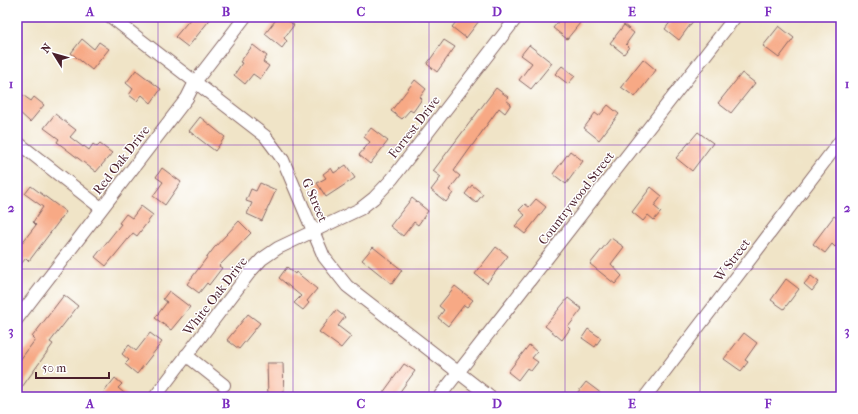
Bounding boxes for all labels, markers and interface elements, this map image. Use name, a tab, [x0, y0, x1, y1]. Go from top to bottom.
text: A	[85, 4, 95, 19]
text: B	[222, 4, 231, 19]
text: C	[357, 4, 366, 19]
text: D	[492, 4, 502, 19]
text: E	[628, 4, 636, 19]
text: F	[764, 4, 772, 19]
north arrow	[34, 34, 74, 74]
text: N	[39, 41, 55, 56]
text: 1	[9, 76, 14, 91]
text: 1	[845, 76, 850, 91]
street label: Forrest Drive	[385, 92, 443, 161]
street label: Red Oak Drive	[90, 122, 153, 197]
street label: Countrywood Street	[535, 148, 617, 248]
street label: G Street	[299, 176, 331, 225]
text: 2	[8, 200, 15, 215]
text: 2	[844, 200, 851, 215]
street label: W Street	[710, 235, 753, 285]
street label: White Oak Drive	[179, 253, 251, 339]
text: 3	[8, 323, 14, 339]
text: 3	[844, 323, 850, 339]
scale bar	[36, 354, 109, 380]
text: 50 m	[42, 361, 66, 375]
text: A	[85, 396, 95, 411]
text: B	[222, 396, 231, 411]
text: C	[357, 396, 366, 411]
text: D	[492, 396, 502, 411]
text: E	[628, 396, 636, 411]
text: F	[764, 396, 772, 411]

